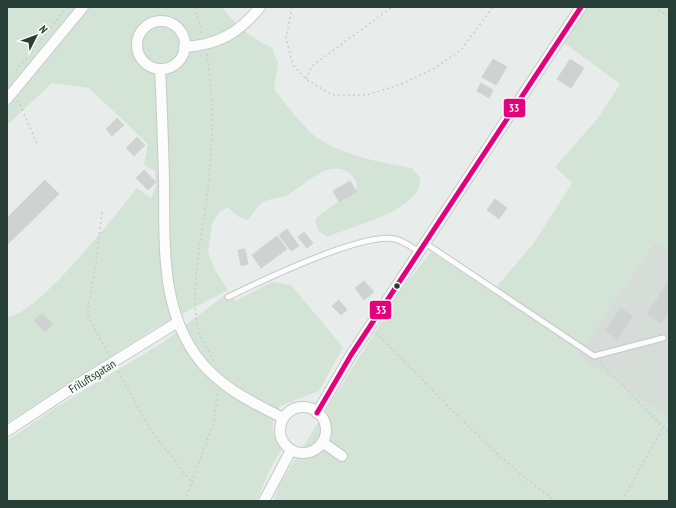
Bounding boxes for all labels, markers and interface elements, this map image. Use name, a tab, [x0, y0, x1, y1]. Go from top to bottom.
north arrow	[16, 16, 56, 56]
text: N	[36, 22, 51, 36]
line badge: 33	[503, 98, 526, 118]
text: 33	[509, 101, 519, 115]
unlabelled marker	[392, 281, 402, 291]
line badge: 33	[369, 300, 392, 320]
text: 33	[376, 303, 386, 317]
street label: Friluftsgatan	[66, 356, 118, 396]

